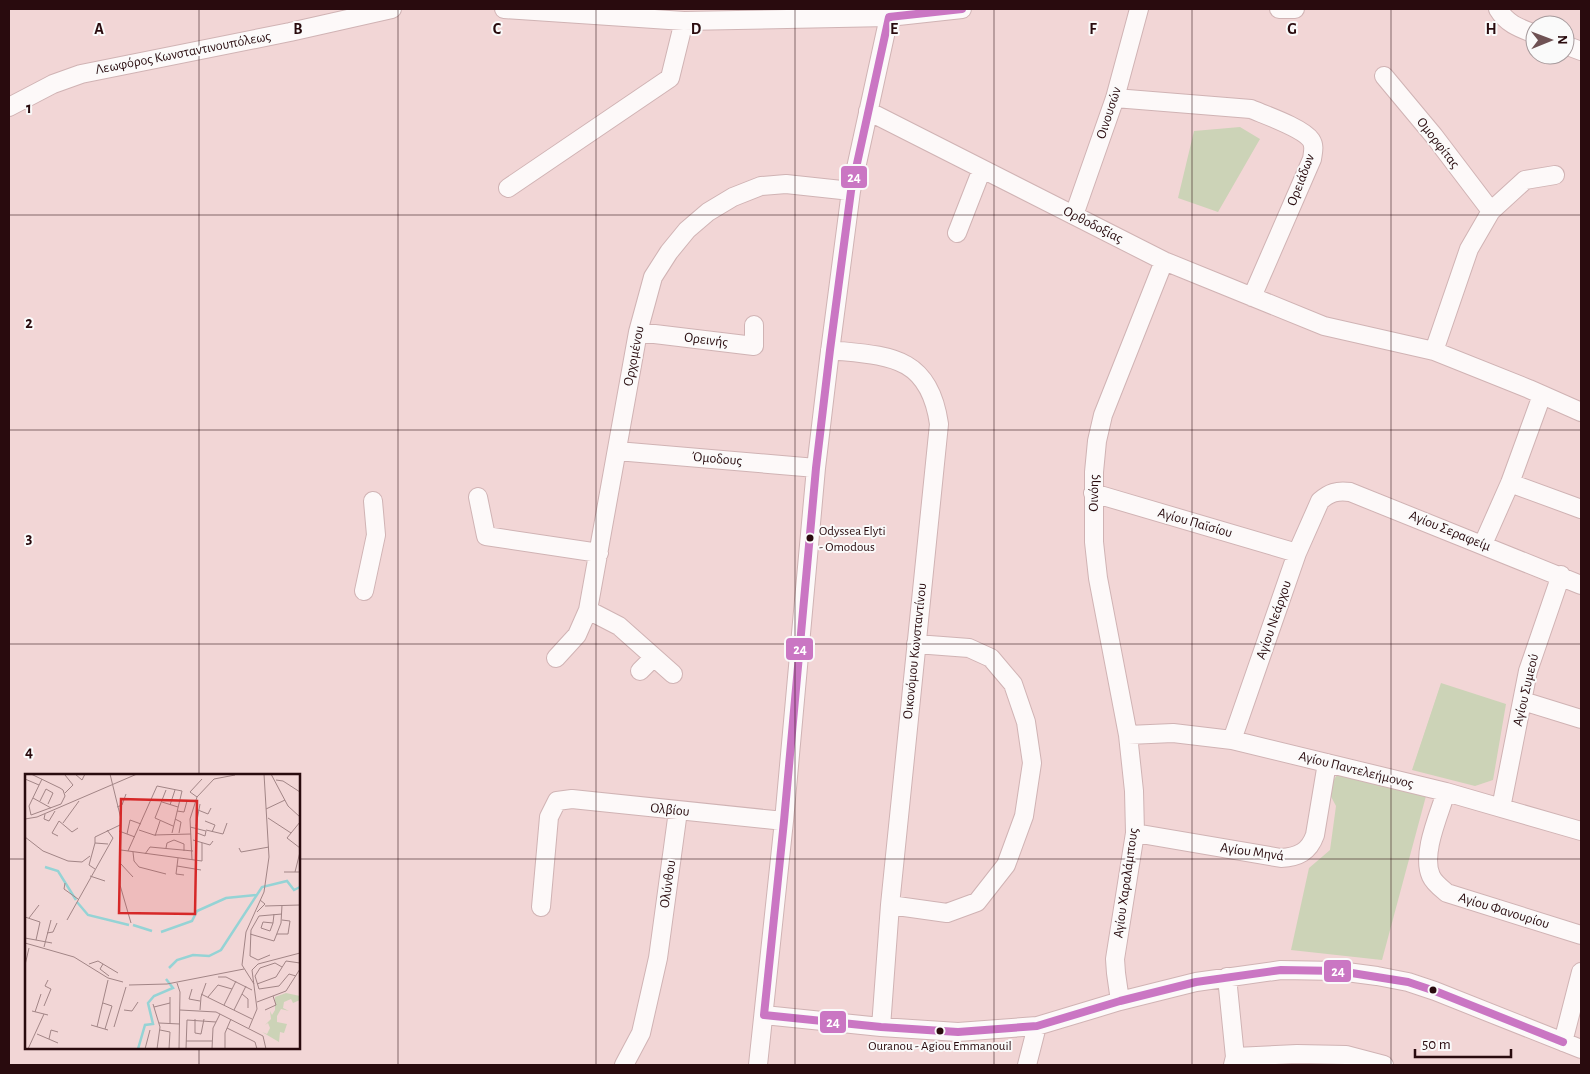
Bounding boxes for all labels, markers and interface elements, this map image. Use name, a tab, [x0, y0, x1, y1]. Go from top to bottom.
north arrow	[1525, 15, 1575, 65]
text: A	[94, 21, 104, 37]
text: B	[293, 21, 303, 37]
text: C	[493, 21, 502, 37]
text: D	[691, 21, 702, 37]
text: E	[890, 21, 898, 37]
text: F	[1089, 21, 1097, 37]
text: G	[1287, 21, 1297, 37]
text: H	[1485, 21, 1497, 37]
street label: Λεωφόρος Κωνσταντινουπόλεως	[94, 29, 272, 77]
text: N	[1555, 35, 1569, 45]
street label: Οινουσών	[1094, 85, 1124, 141]
text: 1	[26, 100, 32, 116]
street label: Ομορφίτας	[1414, 115, 1462, 172]
street label: Ορειάδων	[1285, 152, 1317, 208]
line badge: 24	[840, 165, 868, 189]
text: 24	[847, 171, 861, 185]
street label: Ορθοδοξίας	[1061, 204, 1126, 246]
text: 2	[25, 315, 33, 331]
street label: Ορχομένου	[621, 325, 647, 387]
street label: Ορεινής	[683, 330, 729, 350]
street label: Όμοδους	[692, 450, 743, 468]
street label: Οινόης	[1087, 474, 1101, 512]
street label: Αγίου Παϊσίου	[1156, 506, 1234, 540]
street label: Αγίου Σεραφείμ	[1407, 508, 1493, 554]
place label: Odyssea Elyti - Omodous	[819, 525, 886, 554]
text: 3	[26, 530, 33, 546]
marker: Odyssea Elyti - Omodous	[805, 533, 815, 543]
street label: Αγίου Νεάρχου	[1254, 579, 1294, 661]
street label: Οικονόμου Κωνσταντίνου	[901, 582, 929, 720]
line badge: 24	[785, 637, 814, 661]
text: 24	[793, 643, 807, 657]
street label: Αγίου Συμεού	[1511, 652, 1541, 728]
text: 4	[25, 744, 33, 760]
street label: Αγίου Παντελεήμονος	[1297, 749, 1415, 791]
inset map	[25, 774, 300, 1049]
street label: Ολβίου	[650, 801, 690, 819]
street label: Αγίου Χαραλάμπους	[1111, 826, 1141, 939]
street label: Αγίου Μηνά	[1219, 841, 1285, 863]
street label: Ολύνθου	[658, 859, 678, 909]
street label: Αγίου Φανουρίου	[1457, 891, 1551, 931]
line badge: 24	[1323, 959, 1352, 983]
text: 24	[1331, 965, 1345, 979]
unlabelled marker	[1428, 985, 1438, 995]
line badge: 24	[819, 1010, 847, 1034]
text: 24	[826, 1016, 840, 1030]
marker: Ouranou - Agiou Emmanouil	[935, 1026, 945, 1036]
scale bar	[1415, 1026, 1511, 1058]
text: 50 m	[1422, 1037, 1451, 1052]
place label: Ouranou - Agiou Emmanouil	[868, 1040, 1012, 1053]

